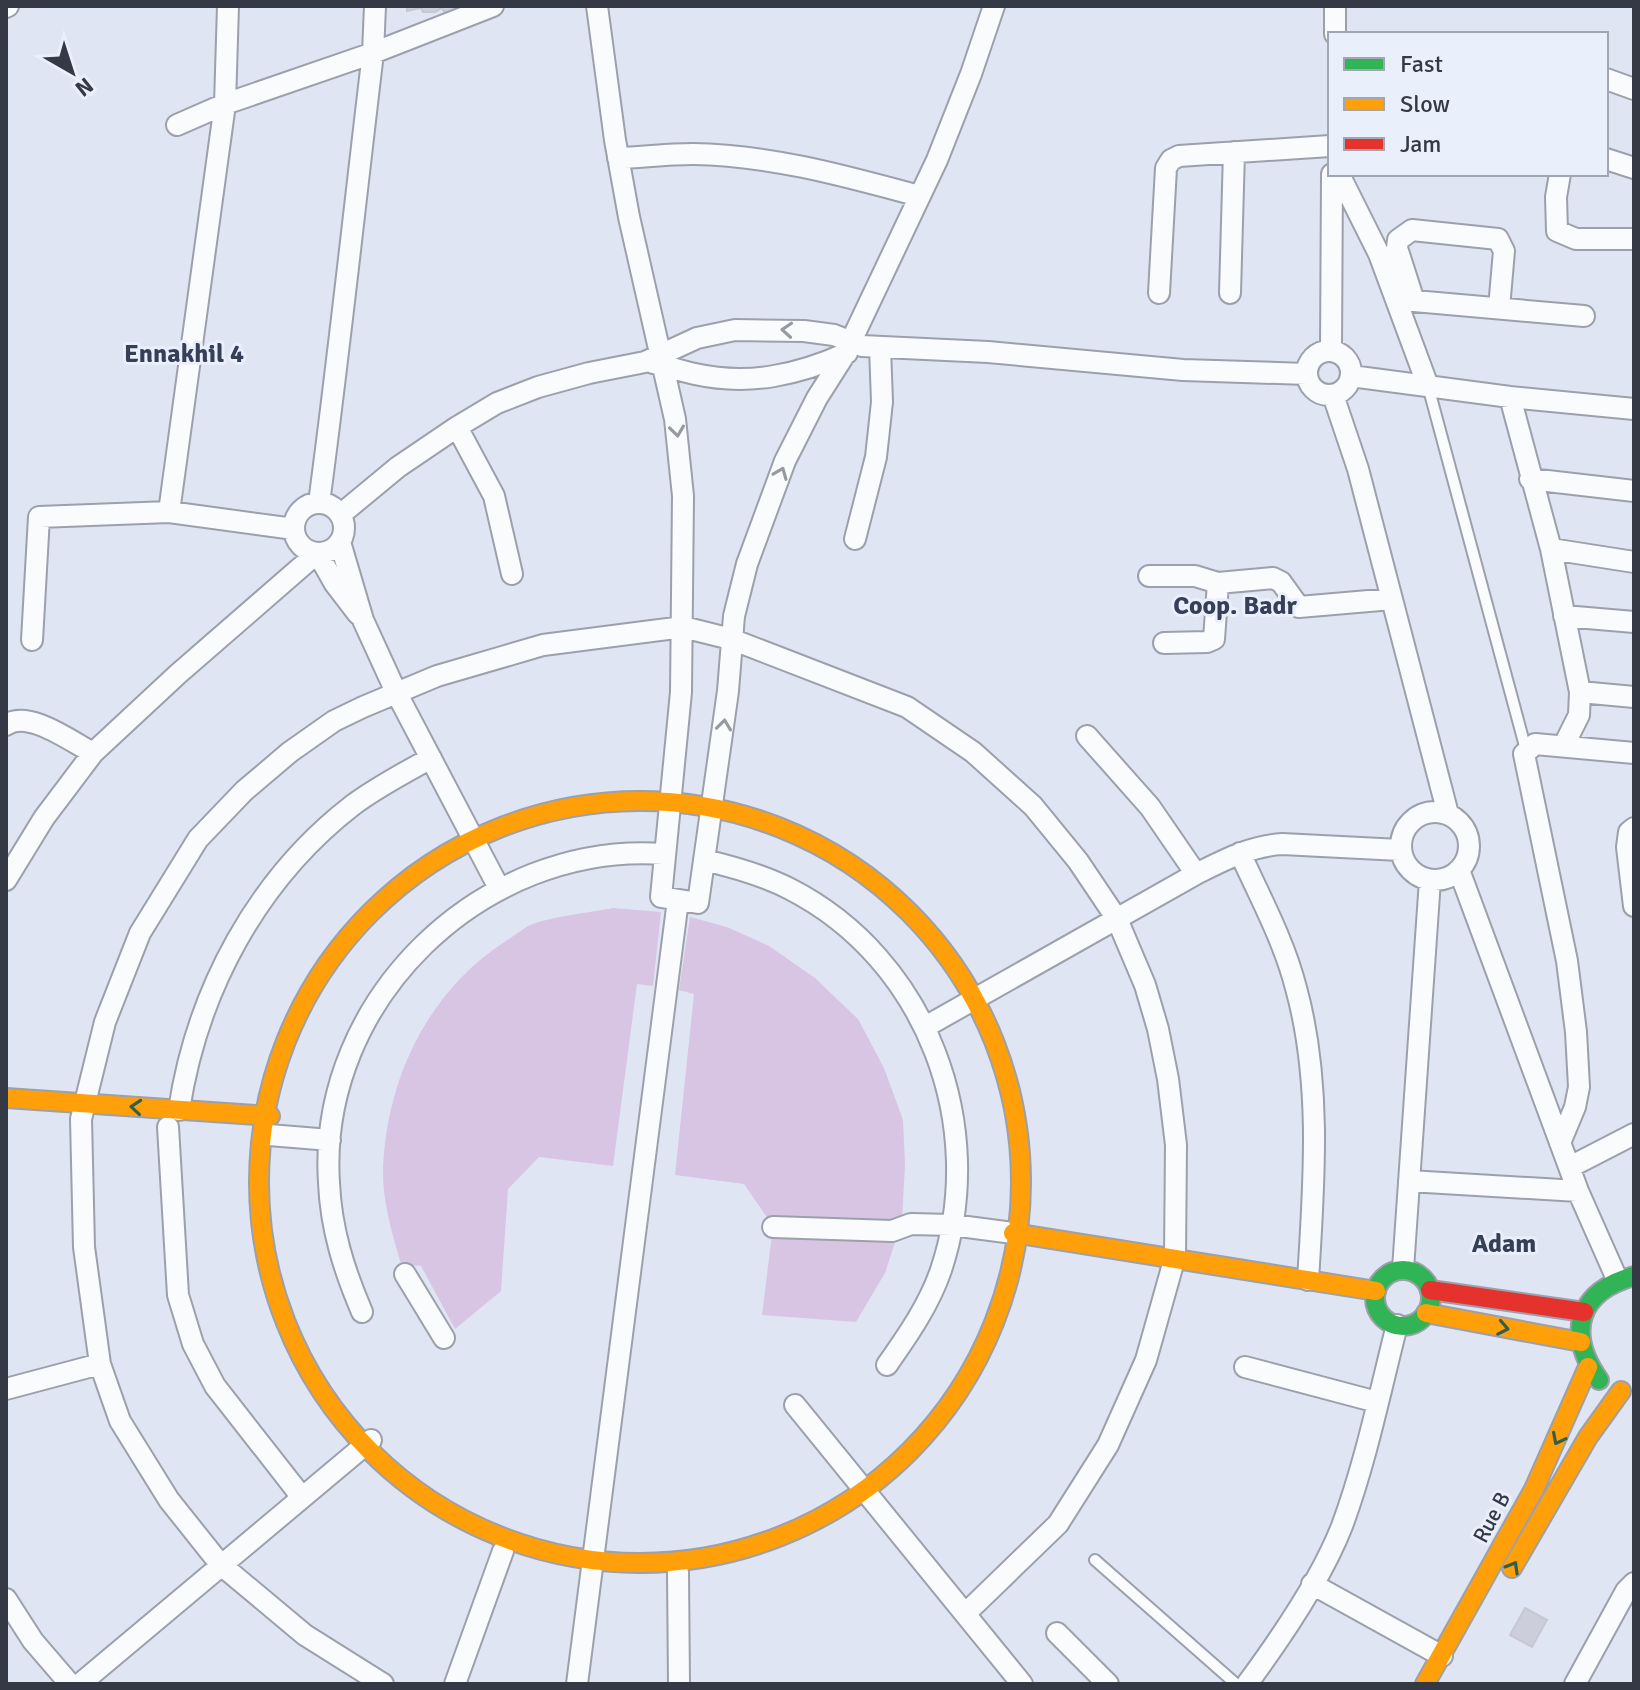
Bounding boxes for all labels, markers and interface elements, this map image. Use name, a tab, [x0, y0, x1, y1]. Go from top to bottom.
north arrow	[32, 32, 112, 112]
legend	[1328, 32, 1608, 176]
text: Fast	[1400, 49, 1443, 79]
text: N	[70, 72, 99, 102]
text: Slow	[1400, 89, 1450, 119]
text: Jam	[1400, 129, 1441, 159]
one-way arrow	[780, 322, 793, 339]
district label: Ennakhil 4	[124, 338, 244, 370]
one-way arrow	[668, 425, 685, 438]
one-way arrow	[771, 467, 787, 481]
district label: Coop. Badr	[1173, 590, 1297, 622]
one-way arrow	[715, 718, 732, 731]
one-way arrow	[129, 1098, 142, 1115]
district label: Adam	[1472, 1228, 1536, 1260]
one-way arrow	[1496, 1318, 1510, 1335]
one-way arrow	[1552, 1431, 1568, 1446]
street label: Rue B	[1467, 1487, 1516, 1547]
one-way arrow	[1503, 1561, 1519, 1576]

